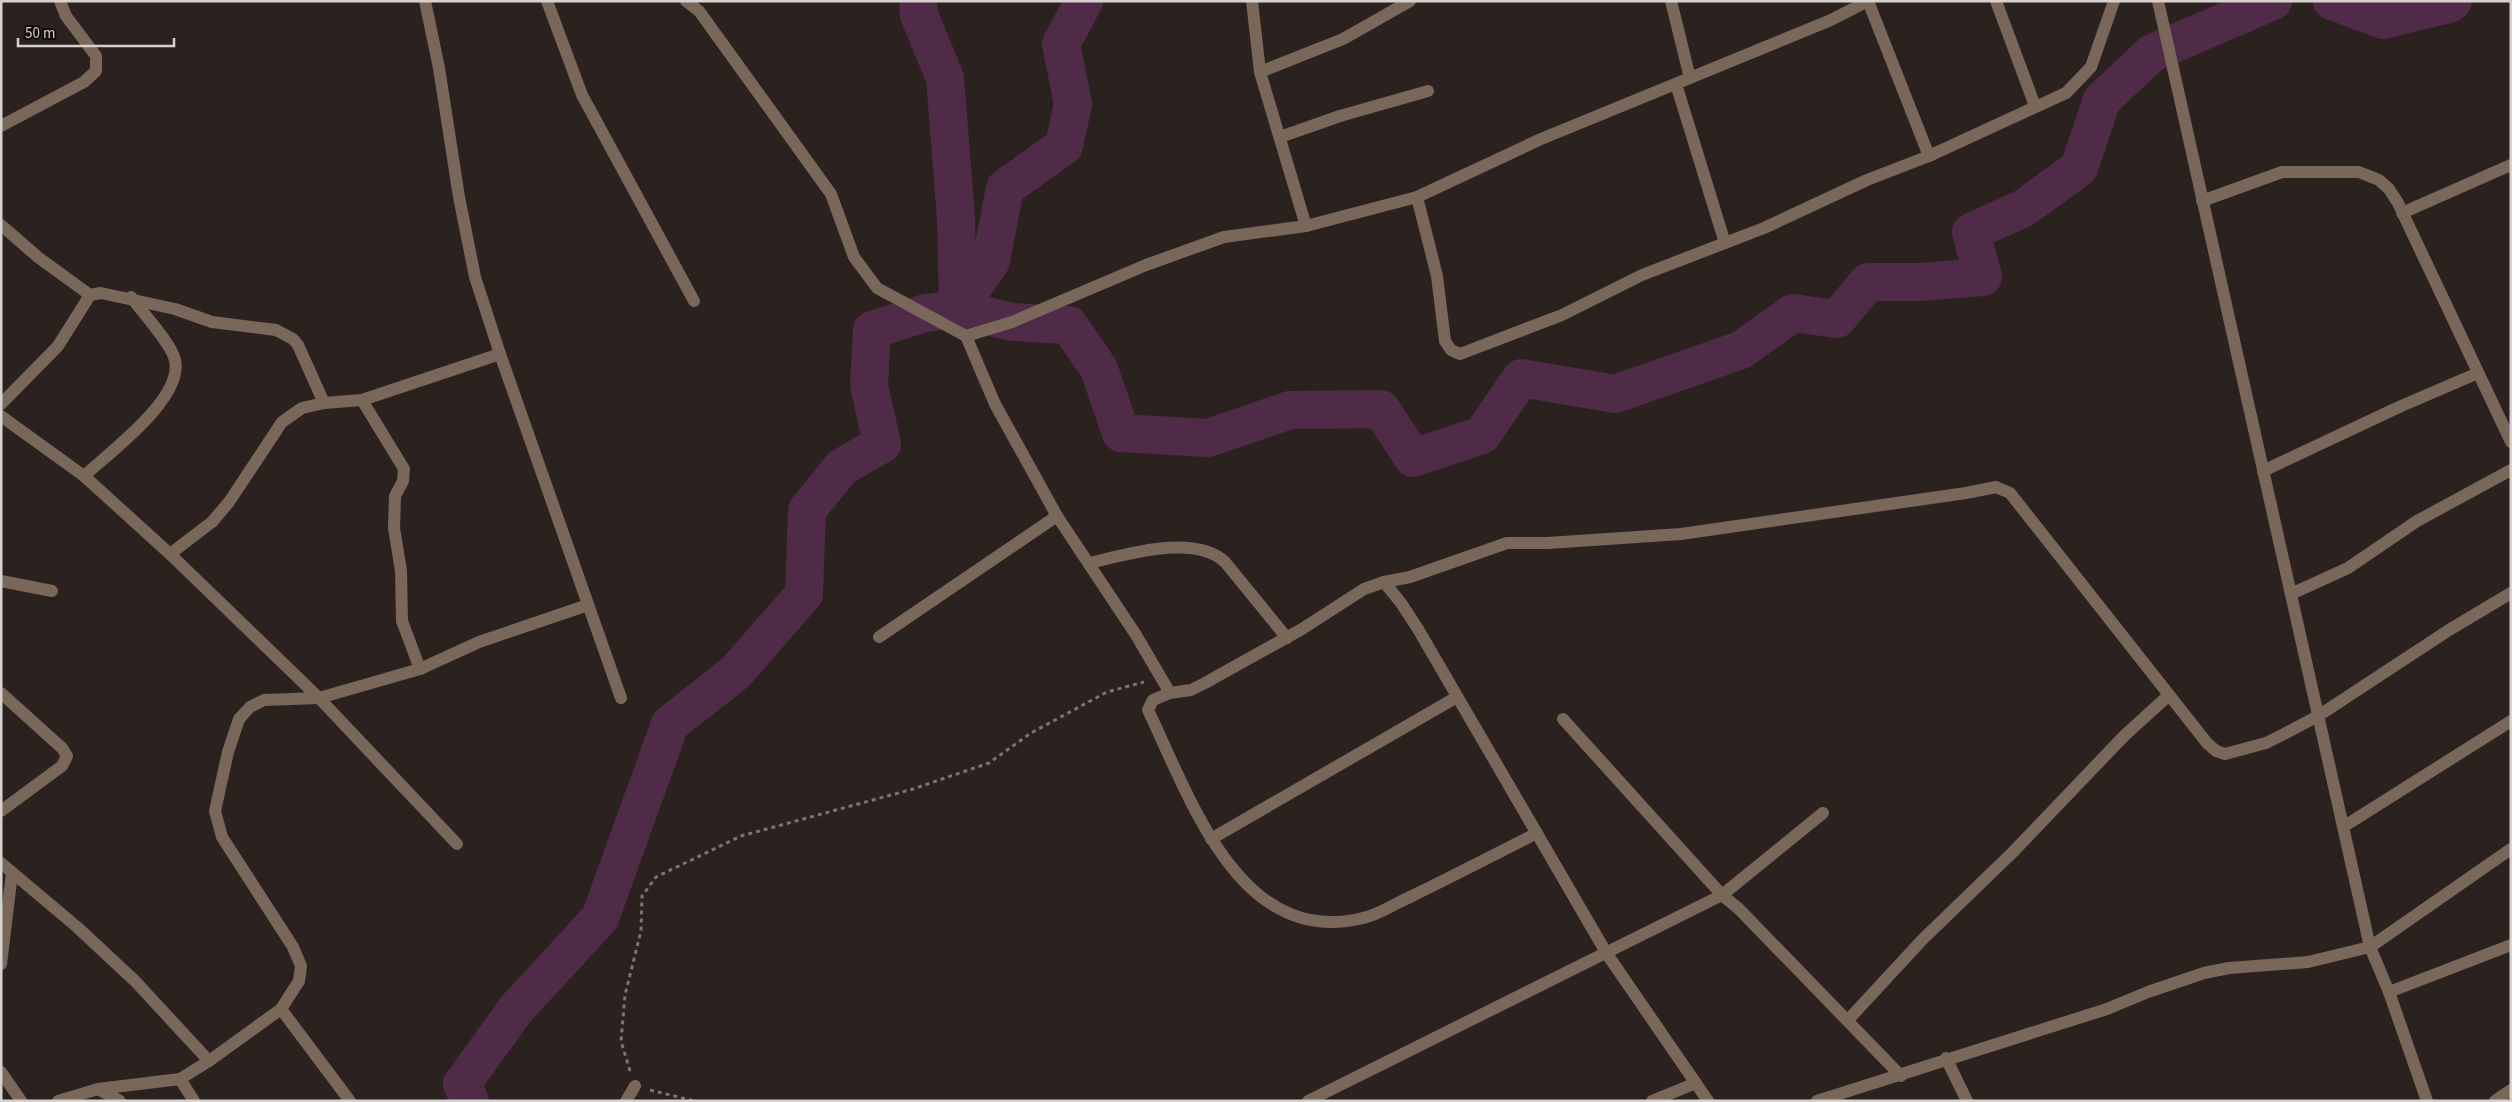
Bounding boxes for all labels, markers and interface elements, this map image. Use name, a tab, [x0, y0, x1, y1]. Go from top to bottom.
scale bar	[18, 15, 174, 47]
text: 50 m	[25, 23, 55, 44]

